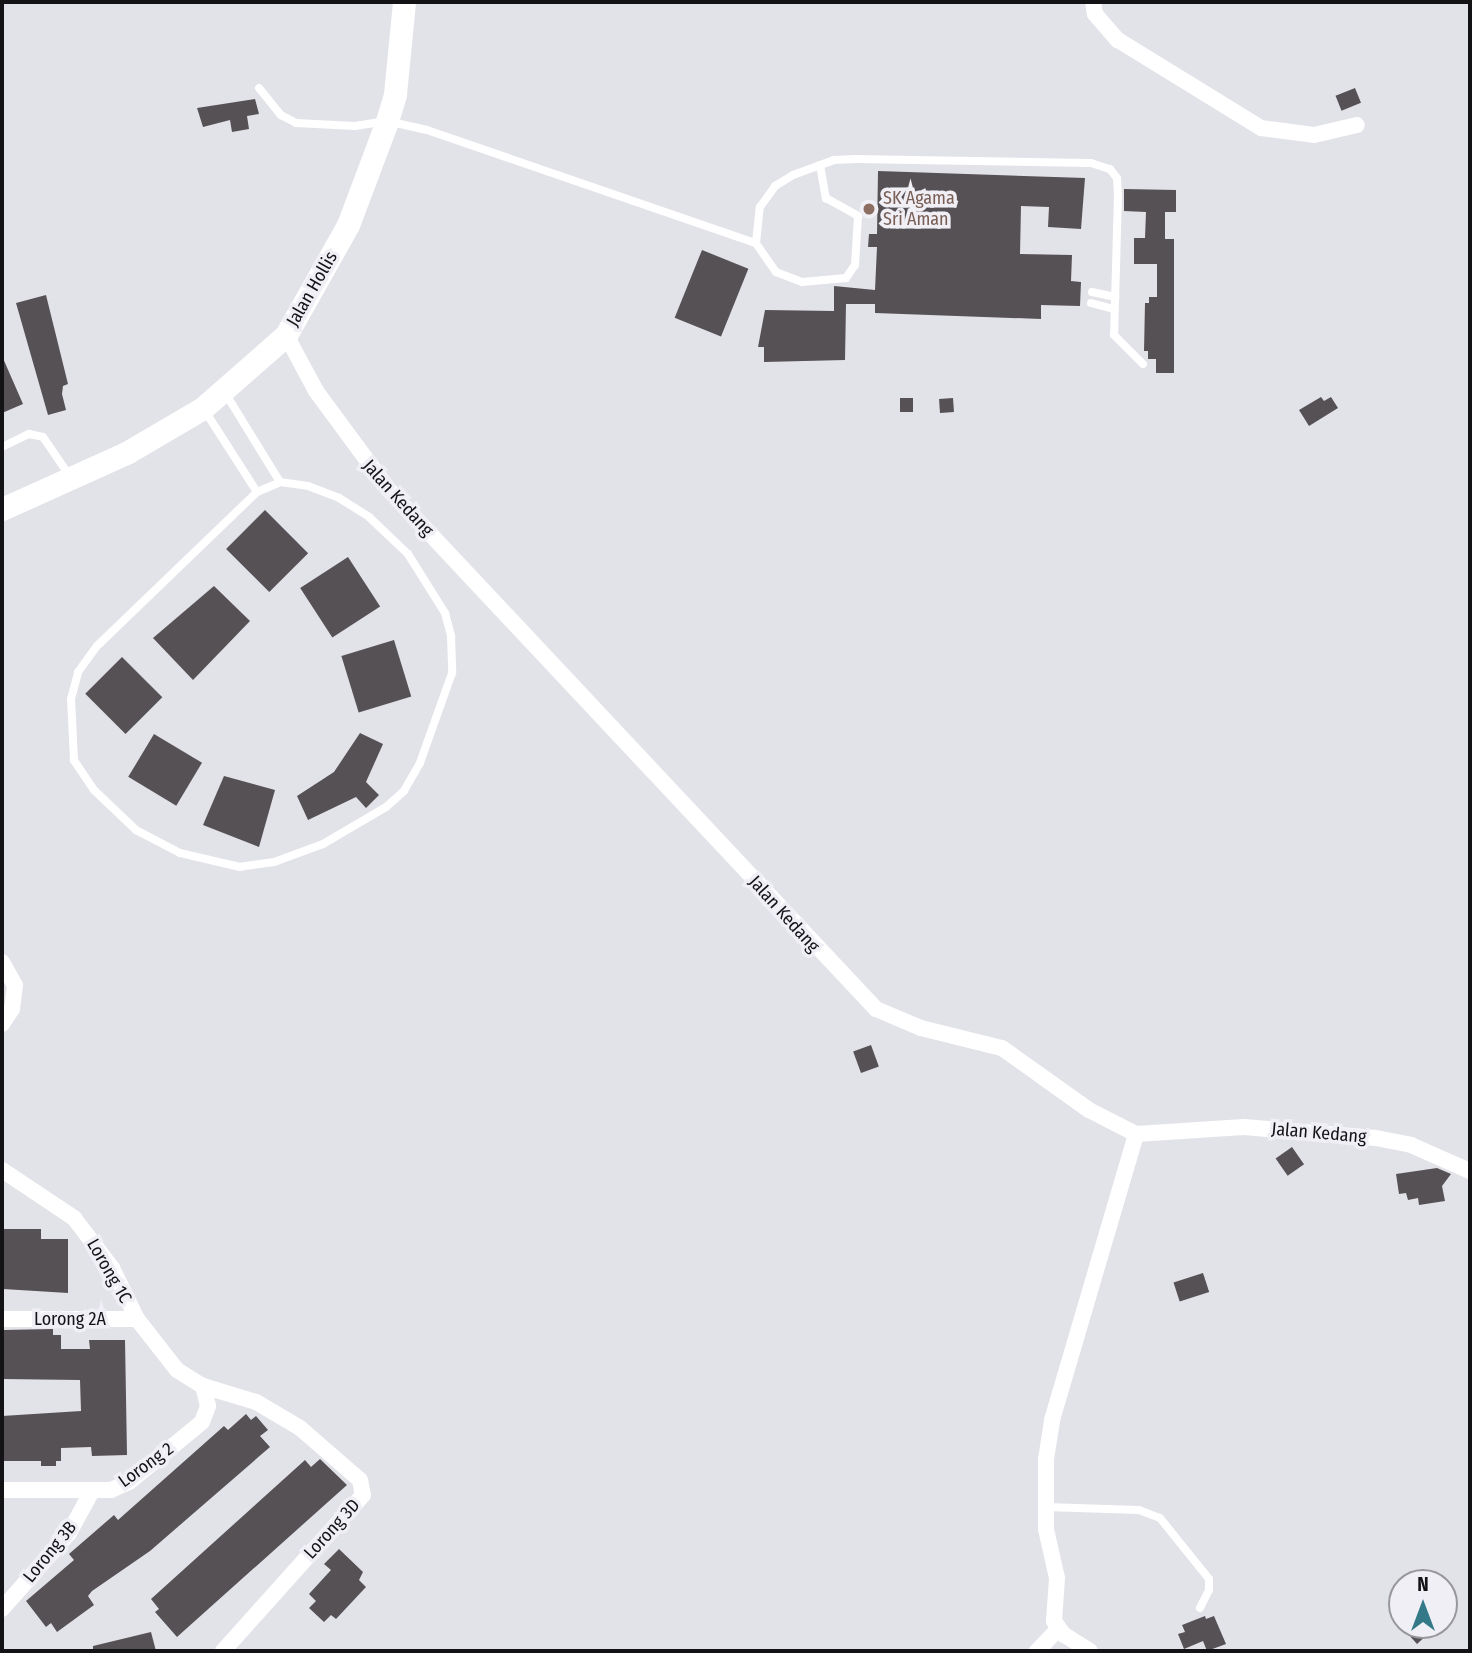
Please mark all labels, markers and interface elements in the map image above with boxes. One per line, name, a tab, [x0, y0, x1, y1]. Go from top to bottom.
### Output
place label: SK Agama Sri Aman	[883, 188, 955, 230]
marker: SK Agama Sri Aman	[861, 201, 877, 217]
street label: Jalan Hollis	[282, 248, 342, 330]
street label: Jalan Kedang	[358, 455, 438, 541]
street label: Jalan Kedang	[744, 871, 824, 957]
street label: Jalan Kedang	[1271, 1118, 1367, 1148]
street label: Lorong 1C	[82, 1235, 136, 1307]
street label: Lorong 2A	[34, 1308, 106, 1330]
street label: Lorong 2	[114, 1438, 178, 1492]
street label: Lorong 3D	[300, 1495, 364, 1563]
street label: Lorong 3B	[19, 1517, 81, 1587]
north arrow	[1388, 1569, 1458, 1639]
text: N	[1417, 1573, 1429, 1596]

